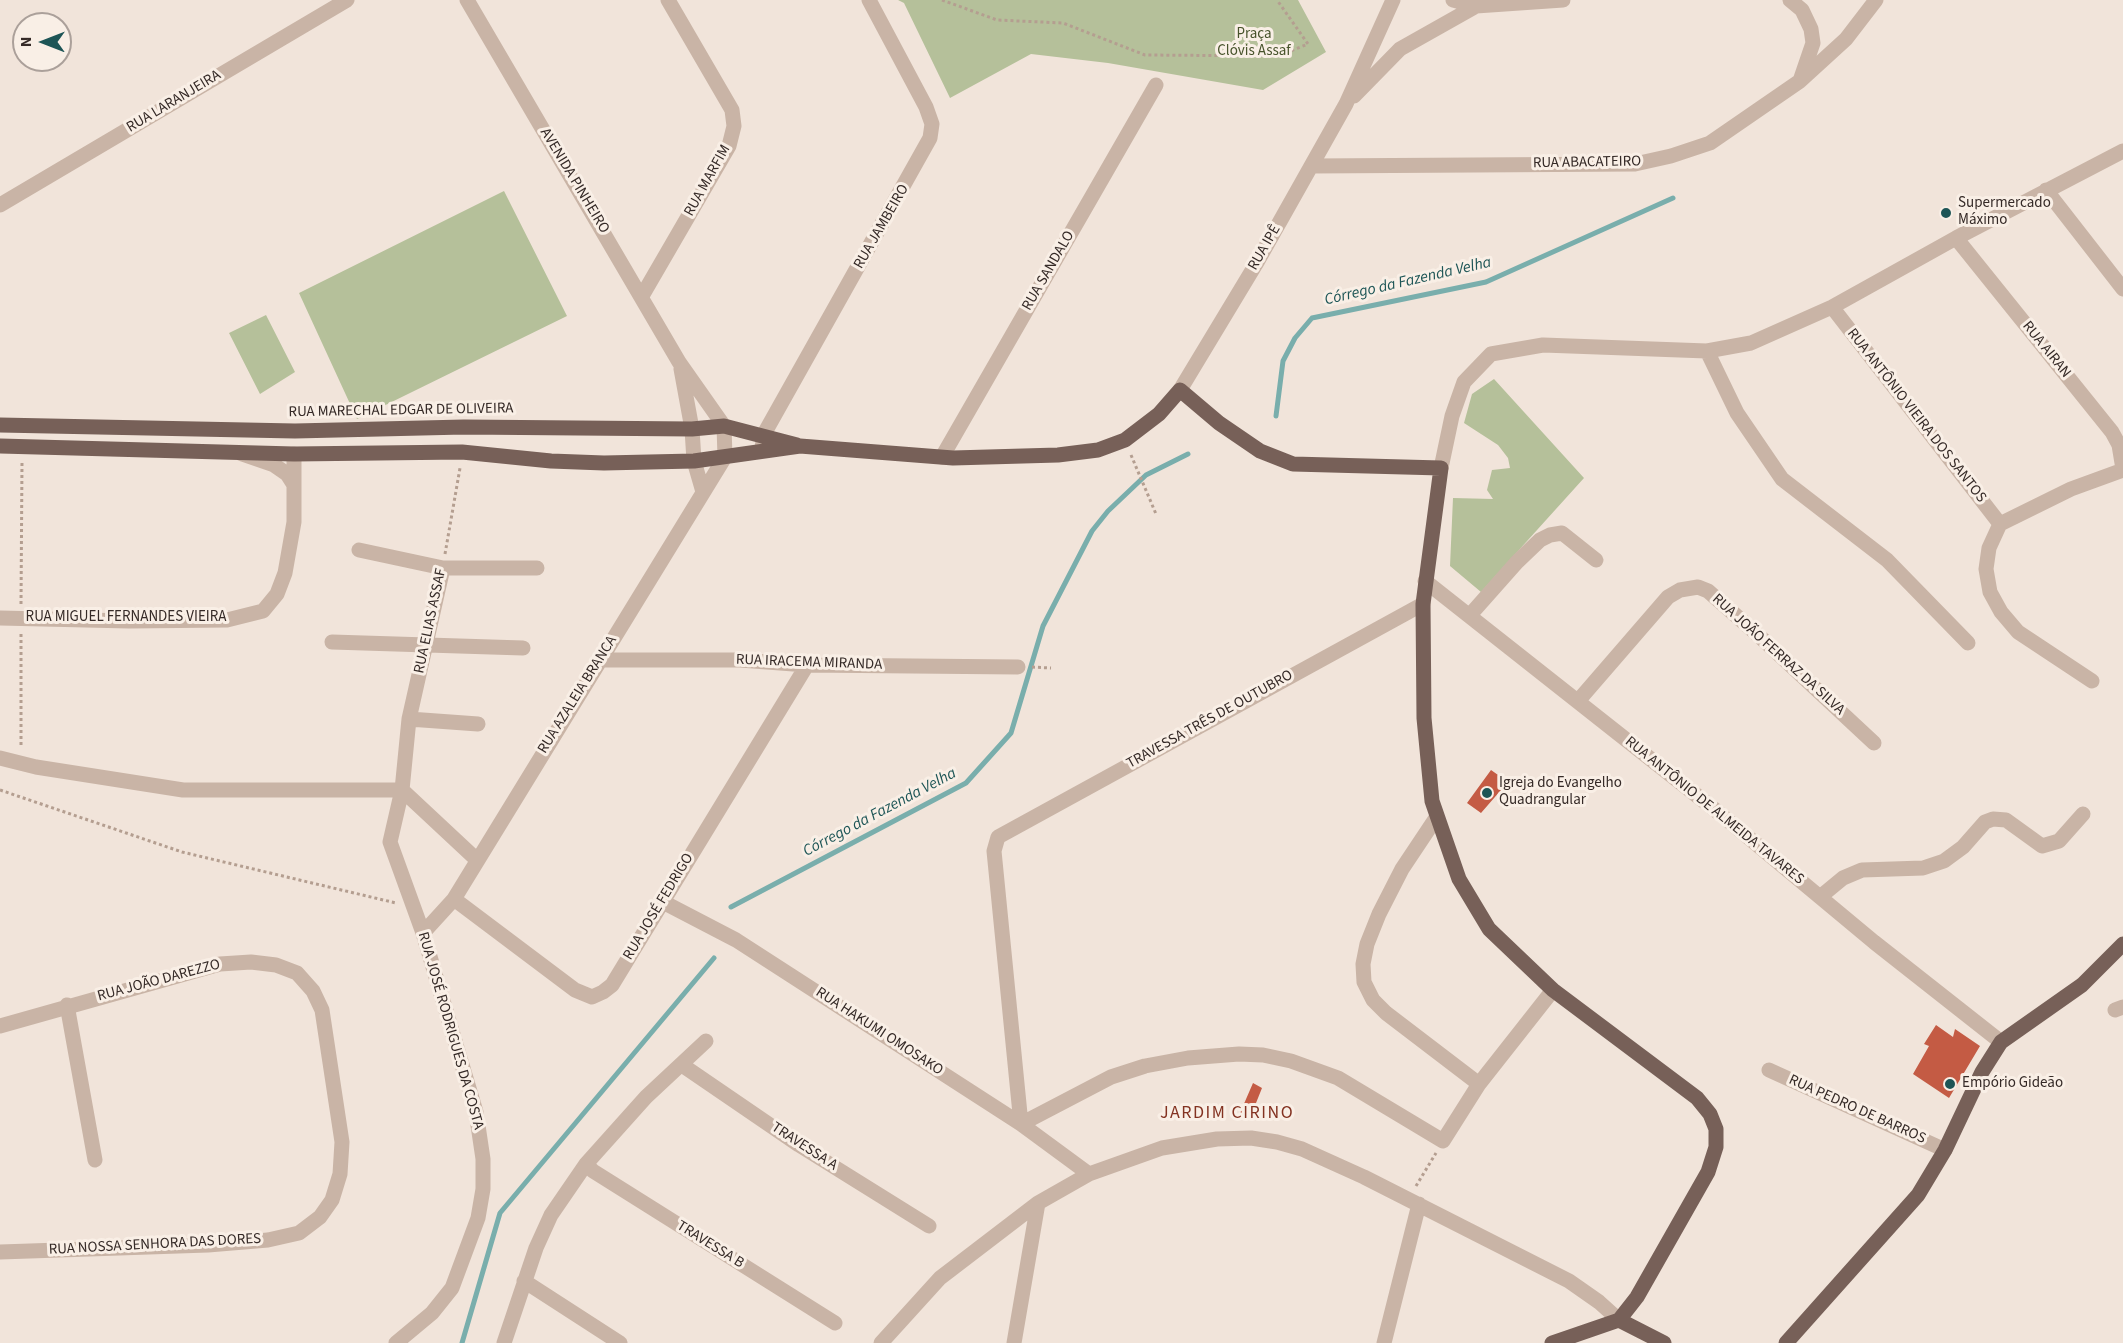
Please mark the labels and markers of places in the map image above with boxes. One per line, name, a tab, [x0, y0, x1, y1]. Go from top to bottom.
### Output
place label: Supermercado Máximo	[1958, 195, 2051, 230]
marker: Supermercado Máximo	[1939, 206, 1953, 220]
place label: Igreja do Evangelho Quadrangular	[1499, 775, 1622, 810]
marker: Igreja do Evangelho Quadrangular	[1480, 786, 1494, 800]
place label: Empório Gideão	[1962, 1075, 2063, 1093]
marker: Empório Gideão	[1943, 1077, 1957, 1091]

